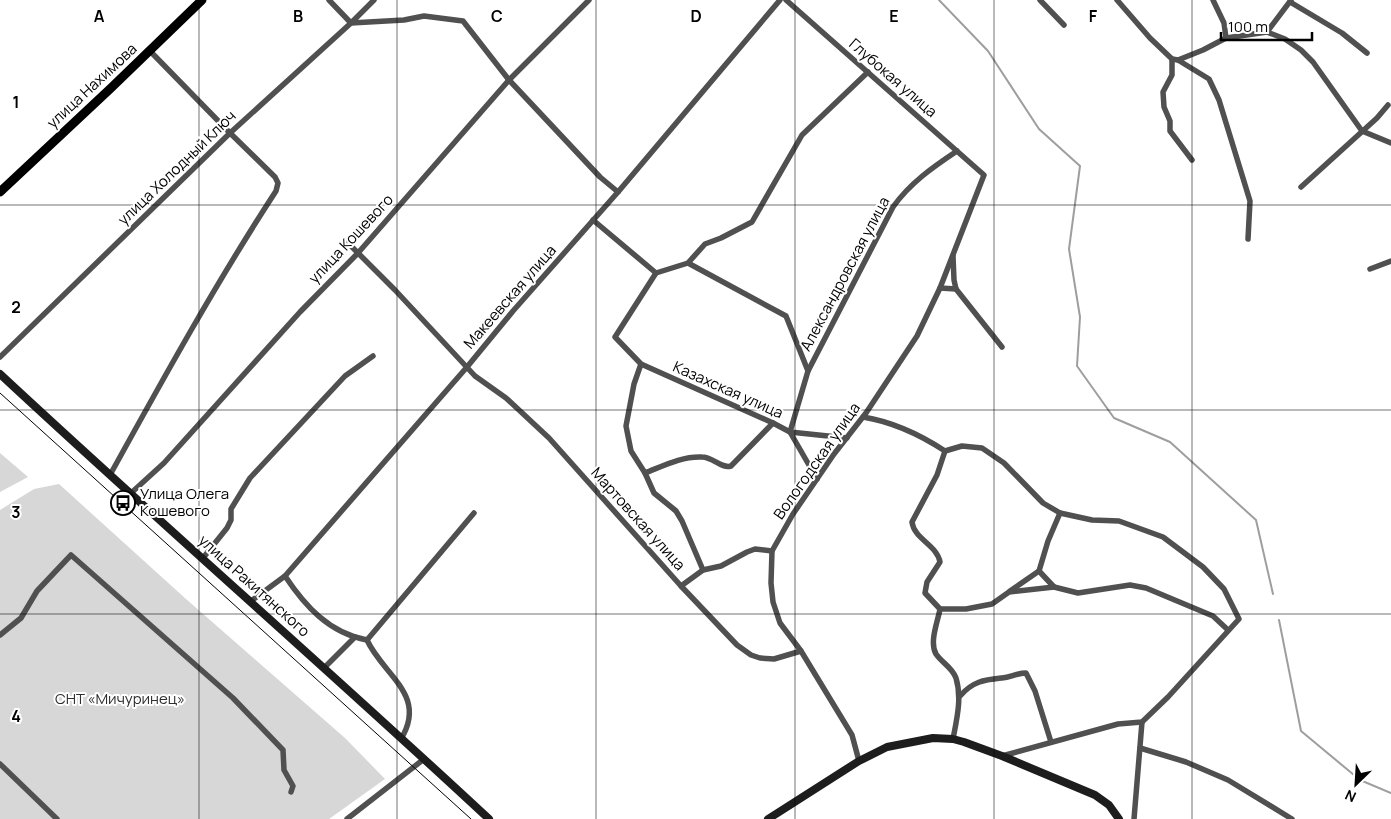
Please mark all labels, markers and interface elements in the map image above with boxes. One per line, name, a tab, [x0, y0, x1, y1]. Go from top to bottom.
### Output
text: A	[94, 5, 105, 27]
text: B	[293, 5, 303, 27]
text: C	[491, 5, 503, 27]
text: D	[690, 5, 702, 27]
text: E	[889, 5, 899, 27]
text: F	[1089, 5, 1098, 27]
scale bar	[1221, 10, 1312, 42]
text: 100 m	[1228, 16, 1268, 37]
street label: Глубокая улица	[845, 33, 942, 122]
street label: улица Нахимова	[42, 38, 141, 133]
text: 1	[12, 91, 20, 113]
street label: улица Холодный Ключ	[113, 106, 240, 230]
street label: улица Кошевого	[304, 189, 398, 288]
street label: Александровская улица	[795, 193, 894, 355]
street label: Макеевская улица	[459, 240, 561, 353]
text: 2	[11, 296, 21, 318]
street label: Казахская улица	[670, 356, 787, 423]
street label: Вологодская улица	[768, 398, 865, 523]
street label: Мартовская улица	[586, 463, 690, 575]
place label: Улица Олега Кошевого	[140, 483, 229, 521]
bus stop icon: Улица Олега Кошевого	[110, 490, 136, 516]
text: 3	[11, 501, 21, 523]
street label: улица Ракитянского	[194, 530, 315, 641]
park label: СНТ «Мичуринец»	[55, 688, 185, 709]
text: 4	[11, 705, 21, 727]
north arrow	[1331, 759, 1381, 809]
text: N	[1342, 785, 1359, 807]

